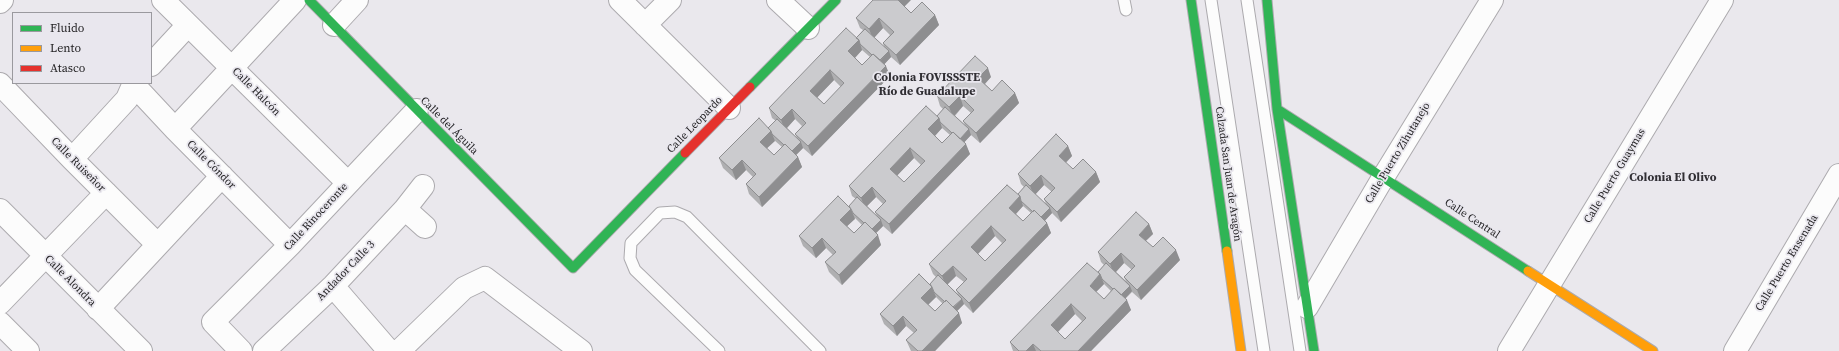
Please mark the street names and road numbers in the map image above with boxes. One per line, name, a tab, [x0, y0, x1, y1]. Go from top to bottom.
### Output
street label: Calle Halcón	[229, 65, 283, 119]
street label: Calle del Águila	[417, 94, 481, 158]
street label: Calle Leopardo	[665, 94, 725, 156]
street label: Calle Puerto Zihutanejo	[1363, 100, 1433, 206]
street label: Calzada San Juan de Aragón	[1212, 106, 1244, 242]
street label: Calle Puerto Guaymas	[1582, 126, 1648, 226]
street label: Calle Ruiseñor	[48, 135, 108, 195]
street label: Calle Cóndor	[184, 138, 238, 192]
street label: Calle Rinoceronte	[281, 180, 351, 254]
street label: Calle Central	[1442, 196, 1502, 242]
street label: Calle Puerto Ensenada	[1753, 212, 1821, 314]
street label: Andador Calle 3	[314, 238, 378, 304]
street label: Calle Alondra	[42, 253, 98, 309]

